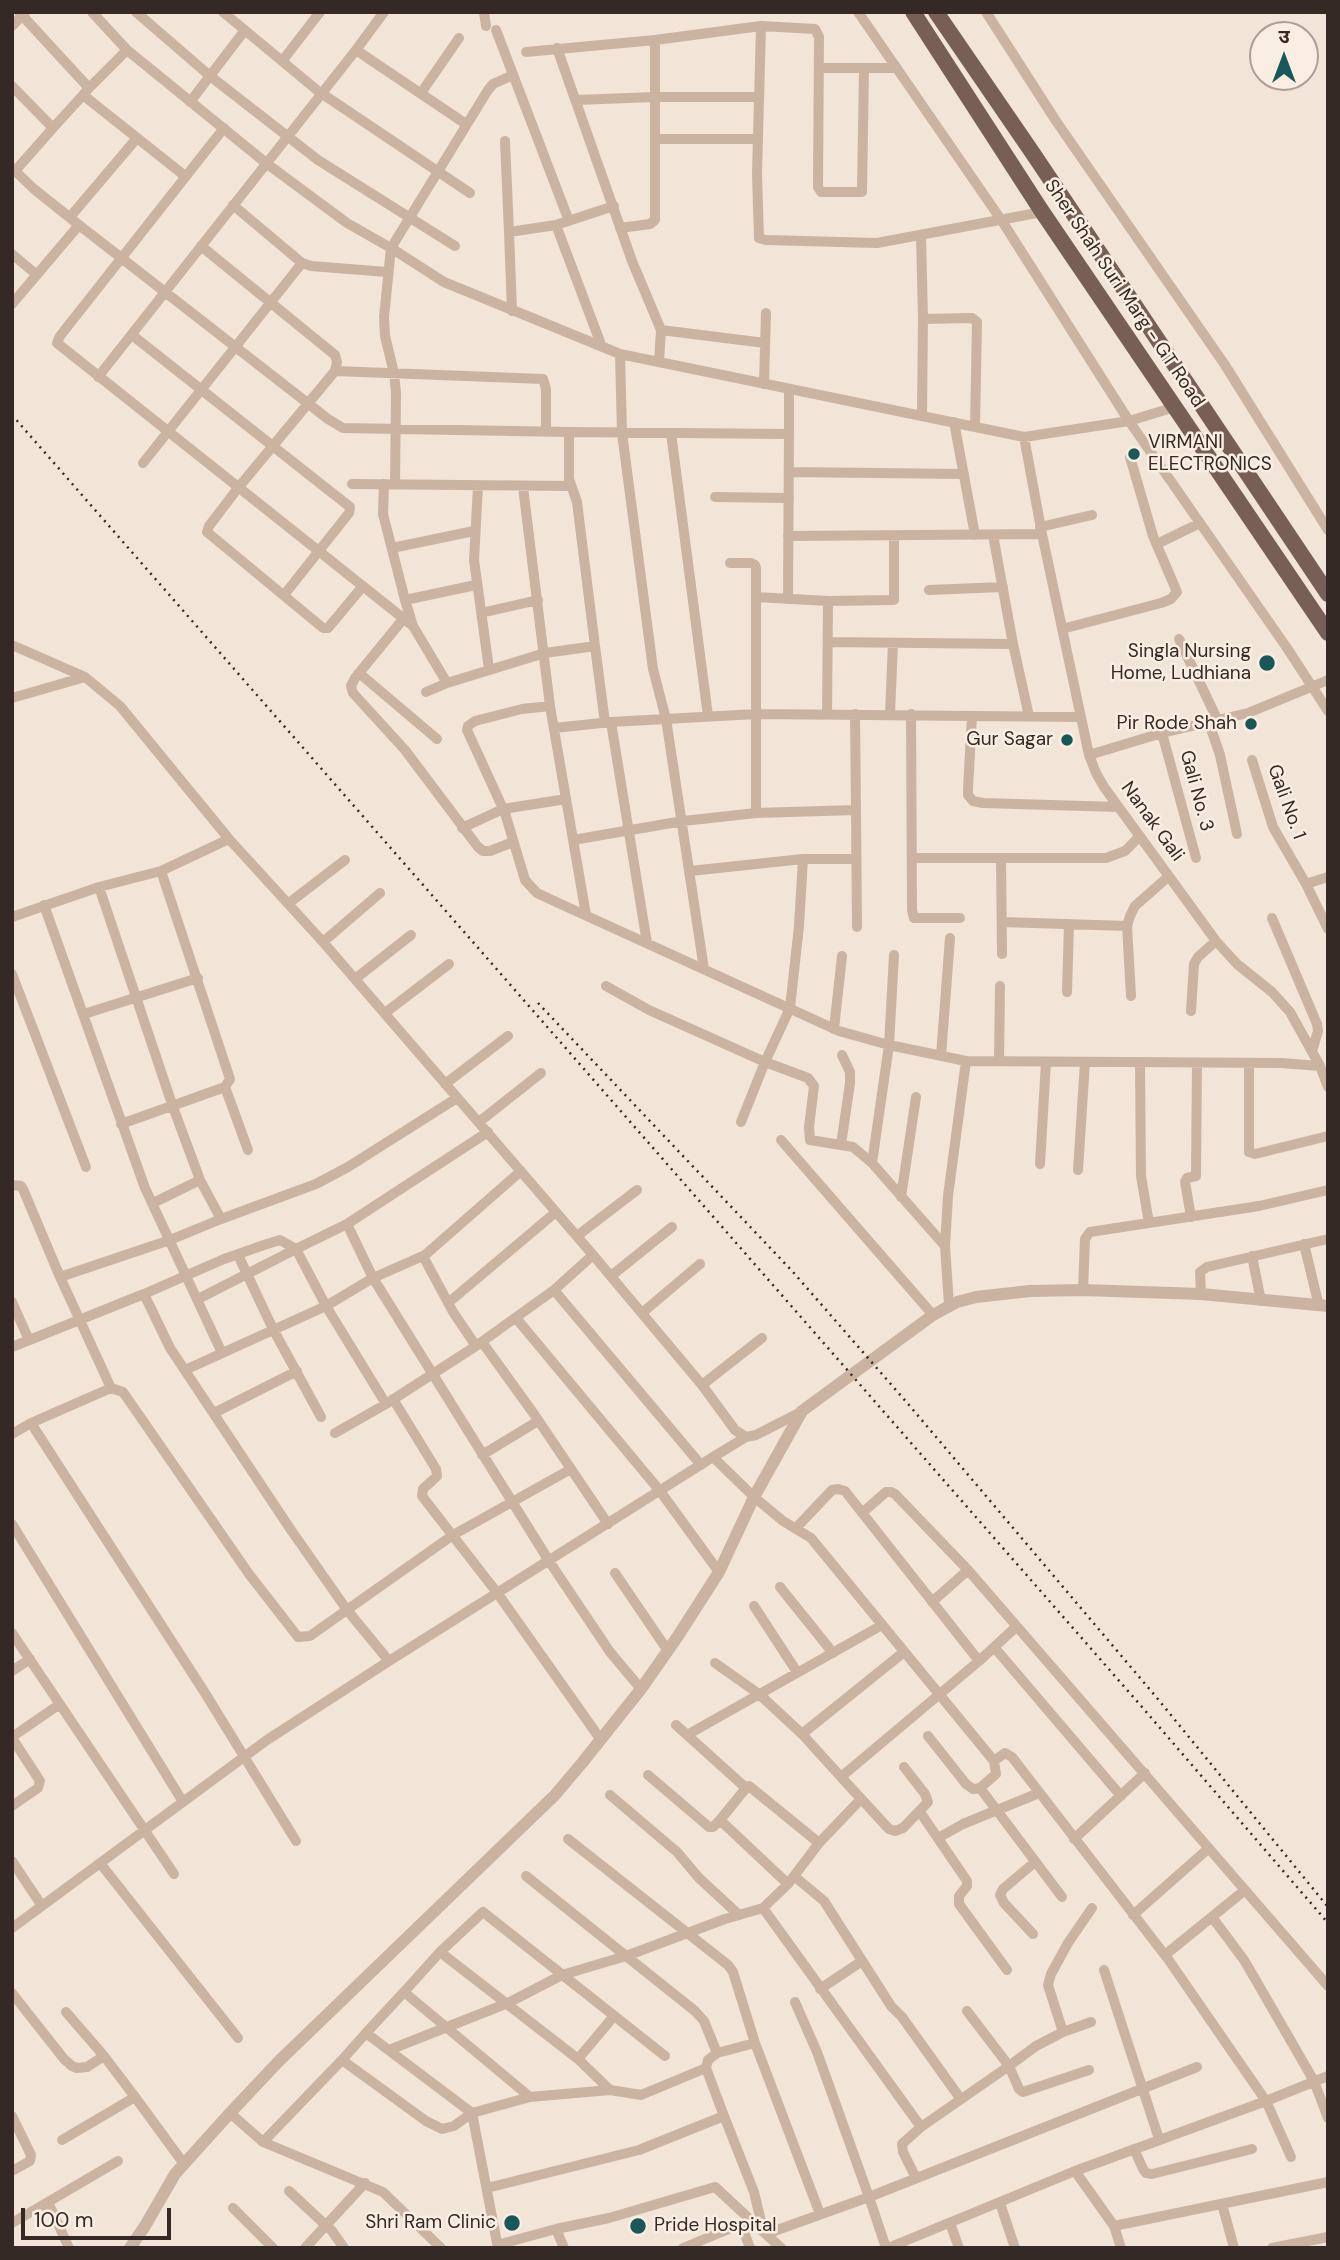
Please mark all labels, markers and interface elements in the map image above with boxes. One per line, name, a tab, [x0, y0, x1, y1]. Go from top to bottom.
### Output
north arrow	[1249, 21, 1319, 91]
text: उ	[1278, 24, 1290, 49]
street label: Sher Shah Suri Marg - GT Road	[1039, 176, 1209, 412]
place label: VIRMANI ELECTRONICS	[1148, 432, 1272, 476]
marker: VIRMANI ELECTRONICS	[1126, 446, 1142, 462]
place label: Singla Nursing Home, Ludhiana	[1111, 641, 1251, 685]
marker: Singla Nursing Home, Ludhiana	[1257, 653, 1277, 673]
place label: Pir Rode Shah	[1116, 713, 1237, 735]
marker: Pir Rode Shah	[1243, 716, 1259, 732]
place label: Gur Sagar	[966, 729, 1053, 751]
marker: Gur Sagar	[1059, 732, 1075, 748]
street label: Gali No. 3	[1174, 748, 1218, 834]
street label: Gali No. 1	[1262, 762, 1310, 842]
street label: Nanak Gali	[1115, 778, 1189, 866]
scale bar	[24, 2194, 175, 2238]
text: 100 m	[34, 2206, 94, 2234]
place label: Shri Ram Clinic	[365, 2212, 496, 2234]
marker: Shri Ram Clinic	[502, 2213, 522, 2233]
place label: Pride Hospital	[654, 2215, 777, 2237]
marker: Pride Hospital	[628, 2216, 648, 2236]

